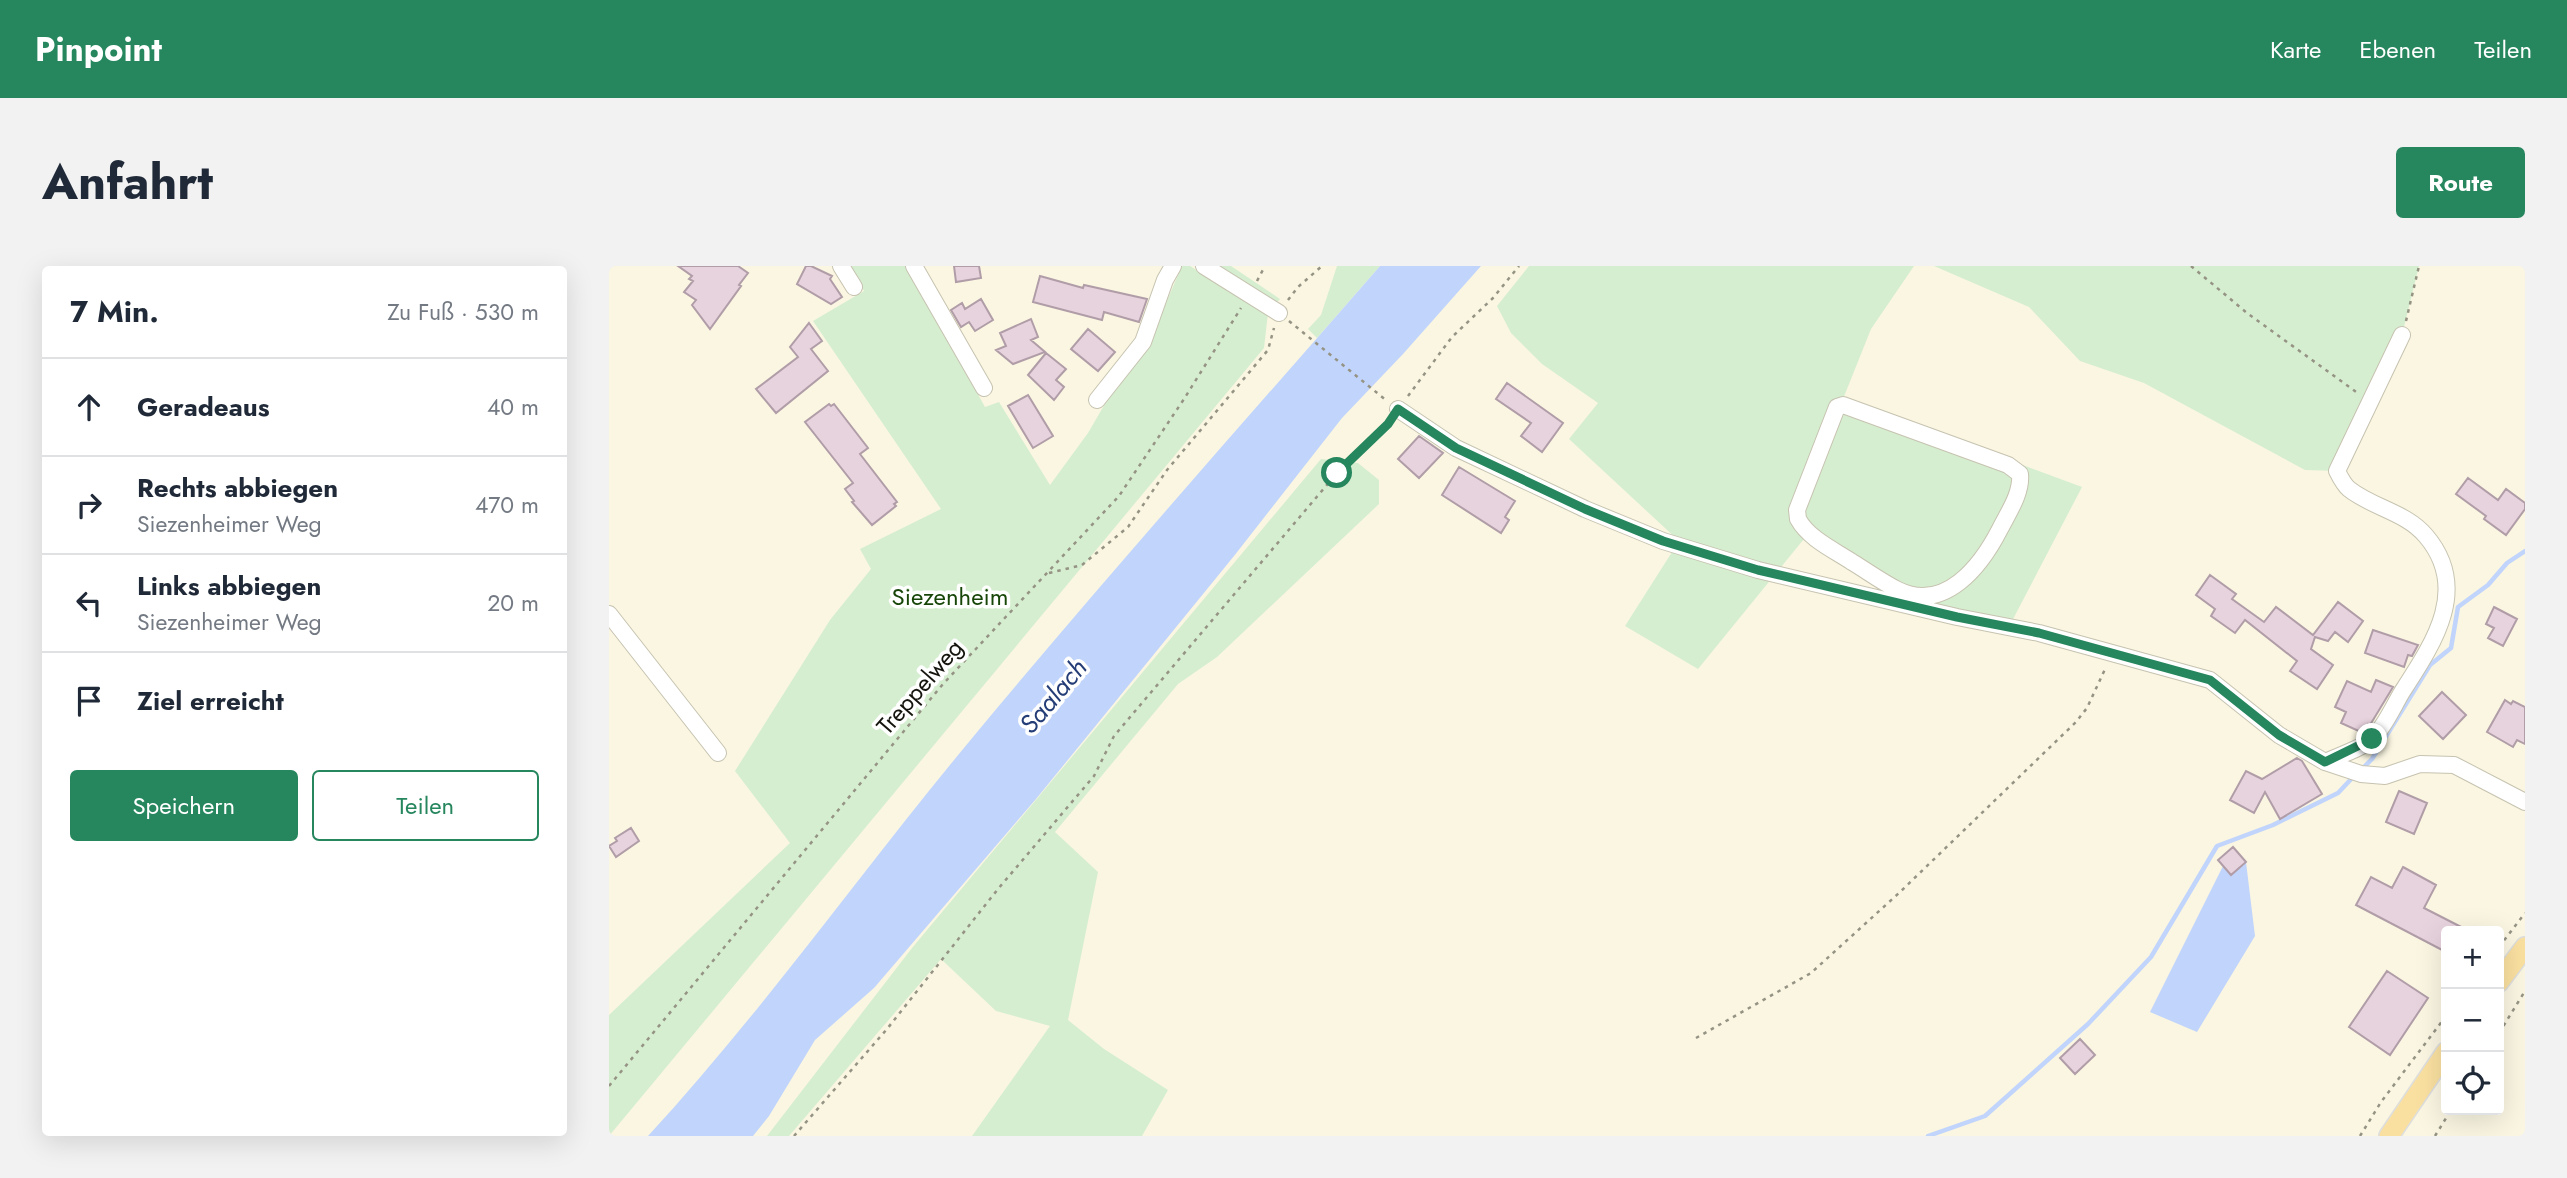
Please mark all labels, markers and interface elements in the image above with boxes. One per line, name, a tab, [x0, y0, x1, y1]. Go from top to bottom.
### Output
text: Pinpoint	[35, 26, 162, 73]
text: Karte	[2270, 32, 2321, 67]
text: Ebenen	[2359, 32, 2436, 67]
text: Teilen	[2474, 32, 2532, 67]
text: Anfahrt	[42, 147, 213, 217]
button: Route	[2396, 147, 2525, 218]
text: 7 Min.	[70, 290, 159, 333]
text: Zu Fuß · 530 m	[387, 295, 539, 329]
icon: ahead	[70, 388, 108, 426]
text: Geradeaus	[137, 388, 270, 426]
text: 40 m	[487, 390, 539, 424]
route start	[1321, 457, 1352, 488]
text: Rechts abbiegen	[137, 469, 338, 507]
icon: right	[70, 486, 108, 524]
text: 470 m	[475, 488, 539, 522]
text: Siezenheimer Weg	[137, 507, 322, 541]
text: Links abbiegen	[137, 567, 321, 605]
park label: Siezenheim	[892, 579, 1008, 614]
icon: left	[70, 584, 108, 622]
text: 20 m	[487, 586, 539, 620]
text: Siezenheimer Weg	[137, 605, 322, 639]
street label: Treppelweg	[868, 631, 971, 742]
water label: Saalach	[1010, 650, 1096, 742]
icon: arrive	[70, 682, 108, 720]
text: Ziel erreicht	[137, 682, 284, 720]
route end	[2356, 723, 2387, 754]
button: Speichern	[70, 770, 298, 841]
button: Teilen	[312, 770, 539, 841]
map controls	[2441, 926, 2504, 1115]
button: +	[2441, 926, 2504, 989]
button: −	[2441, 989, 2504, 1052]
button: locate	[2441, 1052, 2504, 1115]

